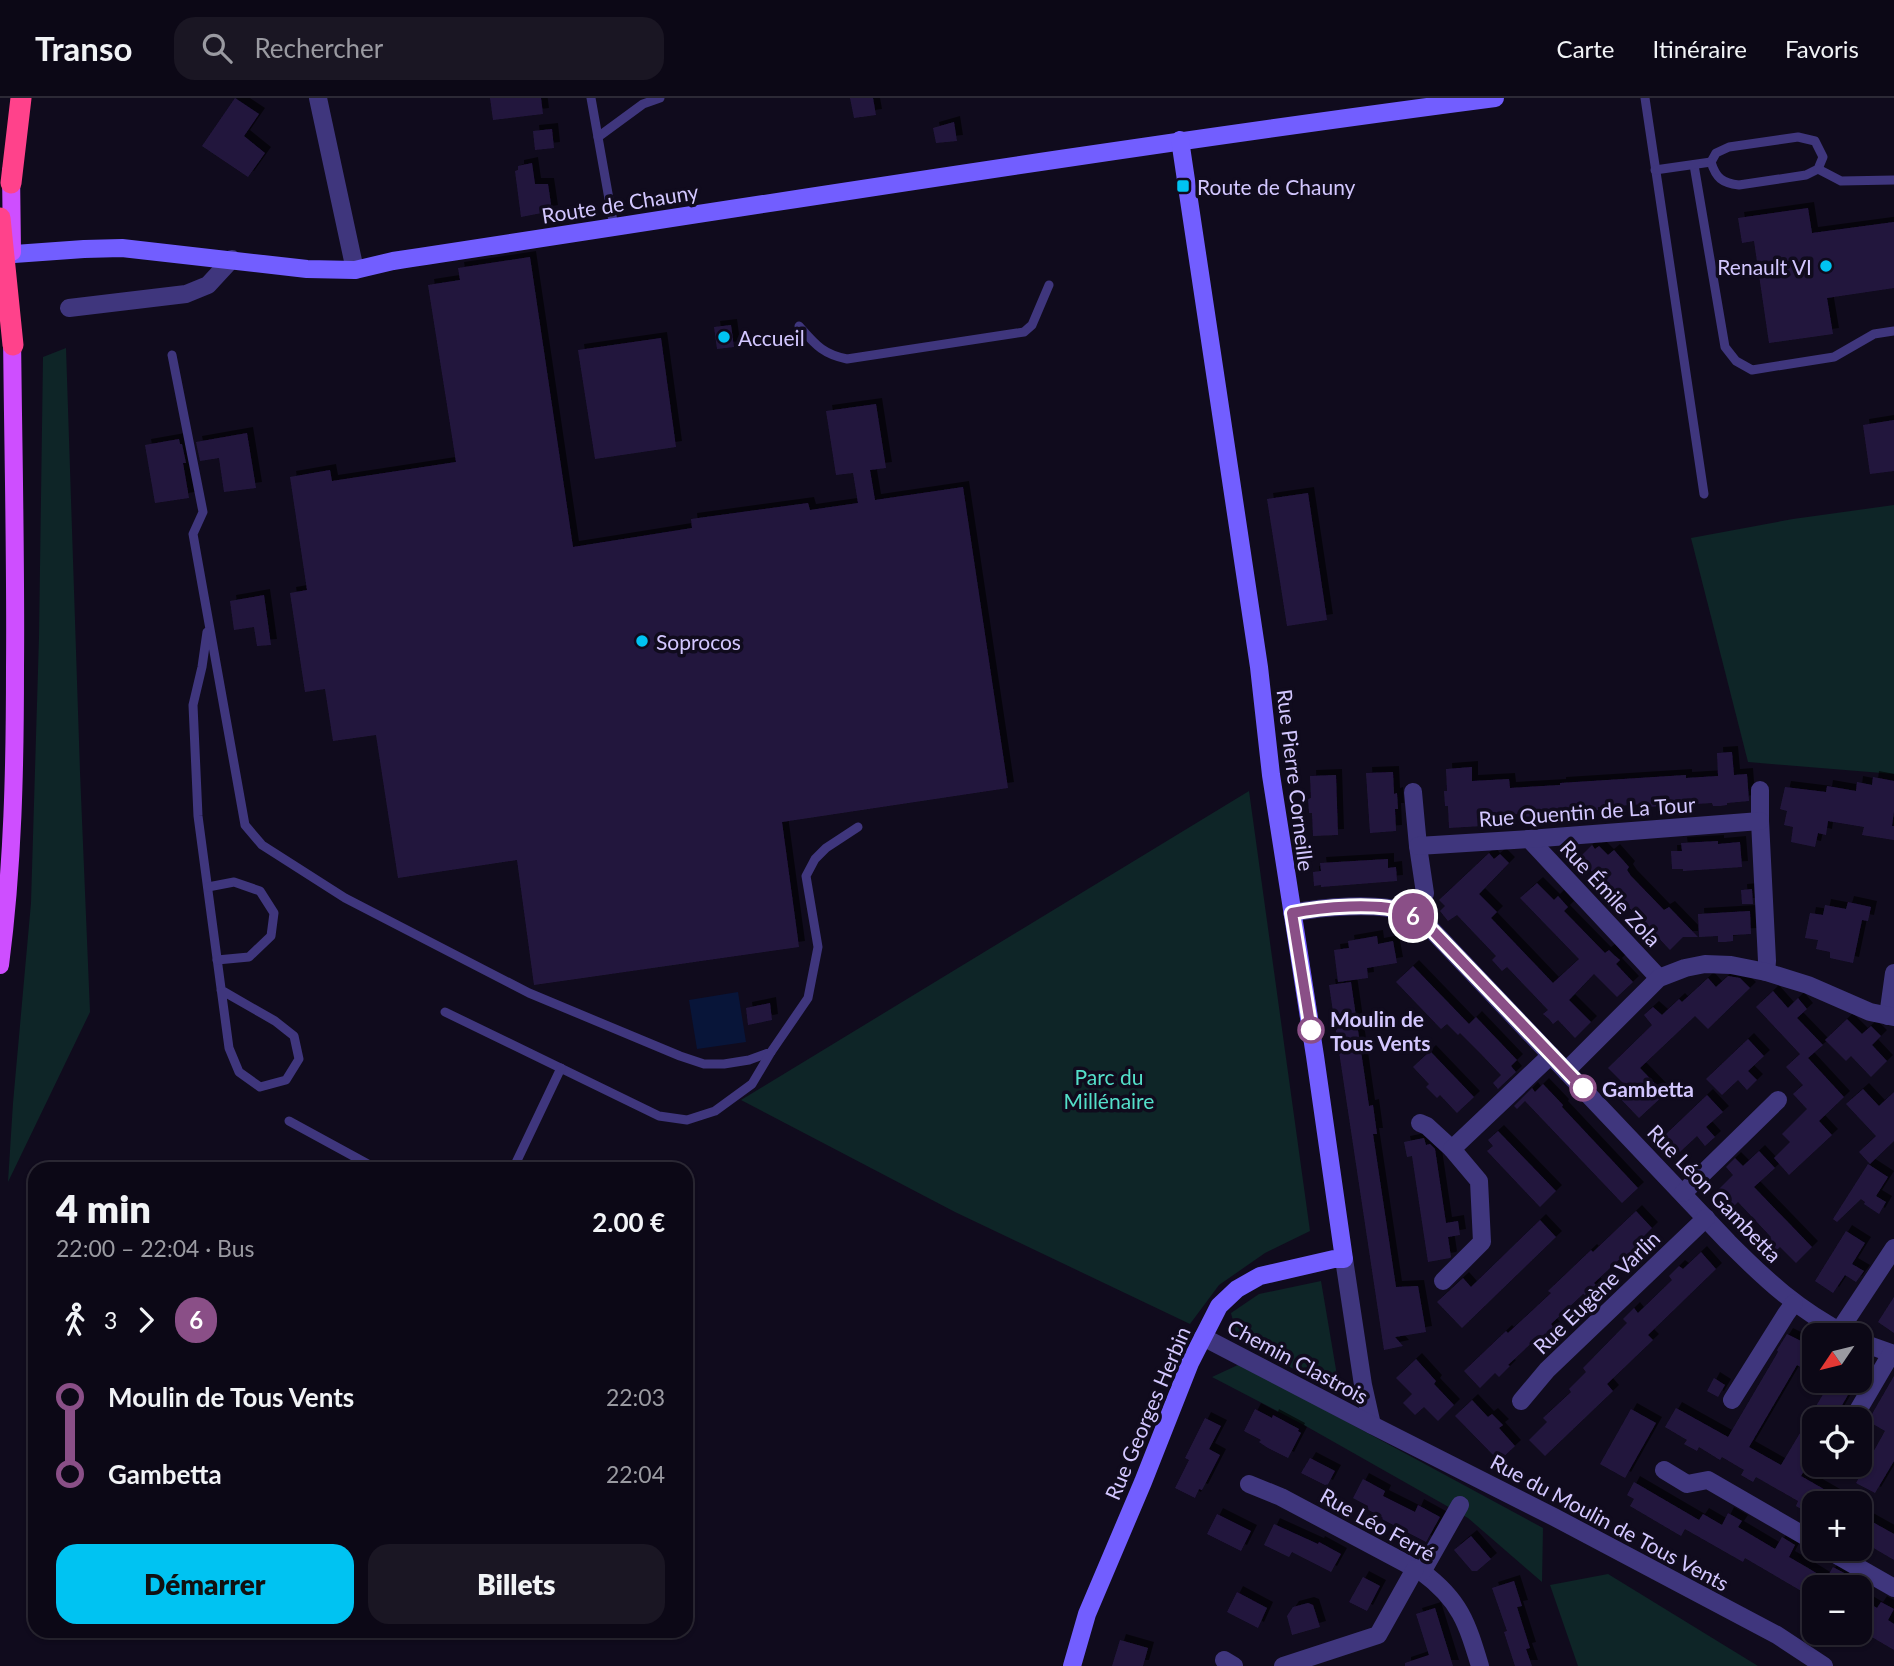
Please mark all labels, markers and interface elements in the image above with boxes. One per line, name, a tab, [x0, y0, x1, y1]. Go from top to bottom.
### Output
search box	[174, 17, 664, 80]
text: Transo	[35, 28, 132, 68]
icon: search	[198, 29, 236, 67]
text: Rechercher	[254, 32, 383, 64]
text: Carte	[1557, 34, 1615, 63]
text: Itinéraire	[1653, 34, 1747, 63]
text: Favoris	[1785, 34, 1859, 63]
place label: Route de Chauny	[1197, 174, 1356, 199]
street label: Route de Chauny	[540, 178, 700, 228]
marker: Route de Chauny	[1175, 178, 1191, 194]
place label: Renault VI	[1717, 254, 1812, 279]
marker: Renault VI	[1818, 258, 1834, 274]
place label: Accueil	[738, 325, 805, 350]
marker: Accueil	[716, 329, 732, 345]
place label: Soprocos	[656, 629, 741, 654]
marker: Soprocos	[634, 633, 650, 649]
street label: Rue Pierre Corneille	[1272, 688, 1320, 872]
street label: Rue Quentin de La Tour	[1478, 791, 1697, 831]
street label: Rue Émile Zola	[1556, 835, 1666, 951]
line badge: 6	[1390, 893, 1436, 939]
text: 6	[1406, 901, 1420, 930]
place label: Moulin de Tous Vents	[1330, 1006, 1430, 1055]
marker: Moulin de Tous Vents	[1298, 1017, 1324, 1043]
park label: Parc du Millénaire	[1064, 1064, 1154, 1113]
marker: Gambetta	[1570, 1075, 1596, 1101]
place label: Gambetta	[1602, 1076, 1694, 1101]
street label: Rue Léon Gambetta	[1643, 1119, 1787, 1267]
text: 4 min	[56, 1185, 151, 1231]
text: 2.00 €	[592, 1206, 665, 1238]
street label: Rue Eugène Varlin	[1528, 1225, 1664, 1359]
text: 22:00 – 22:04 · Bus	[56, 1234, 255, 1262]
icon: walk	[56, 1301, 94, 1339]
icon: forward	[127, 1301, 165, 1339]
text: 6	[189, 1305, 203, 1334]
text: 3	[104, 1306, 117, 1334]
street label: Chemin Clastrois	[1223, 1313, 1373, 1409]
street label: Rue Georges Herbin	[1099, 1323, 1195, 1503]
north arrow	[1802, 1323, 1872, 1393]
map controls	[1802, 1323, 1872, 1645]
text: Moulin de Tous Vents	[108, 1381, 354, 1413]
text: 22:03	[606, 1383, 665, 1411]
button: locate	[1802, 1407, 1872, 1477]
street label: Rue du Moulin de Tous Vents	[1487, 1448, 1733, 1596]
text: Gambetta	[108, 1458, 222, 1490]
text: 22:04	[606, 1460, 665, 1488]
street label: Rue Léo Ferré	[1316, 1482, 1440, 1566]
button: +	[1802, 1491, 1872, 1561]
button: Démarrer	[56, 1544, 354, 1624]
button: Billets	[368, 1544, 665, 1624]
button: −	[1802, 1575, 1872, 1645]

